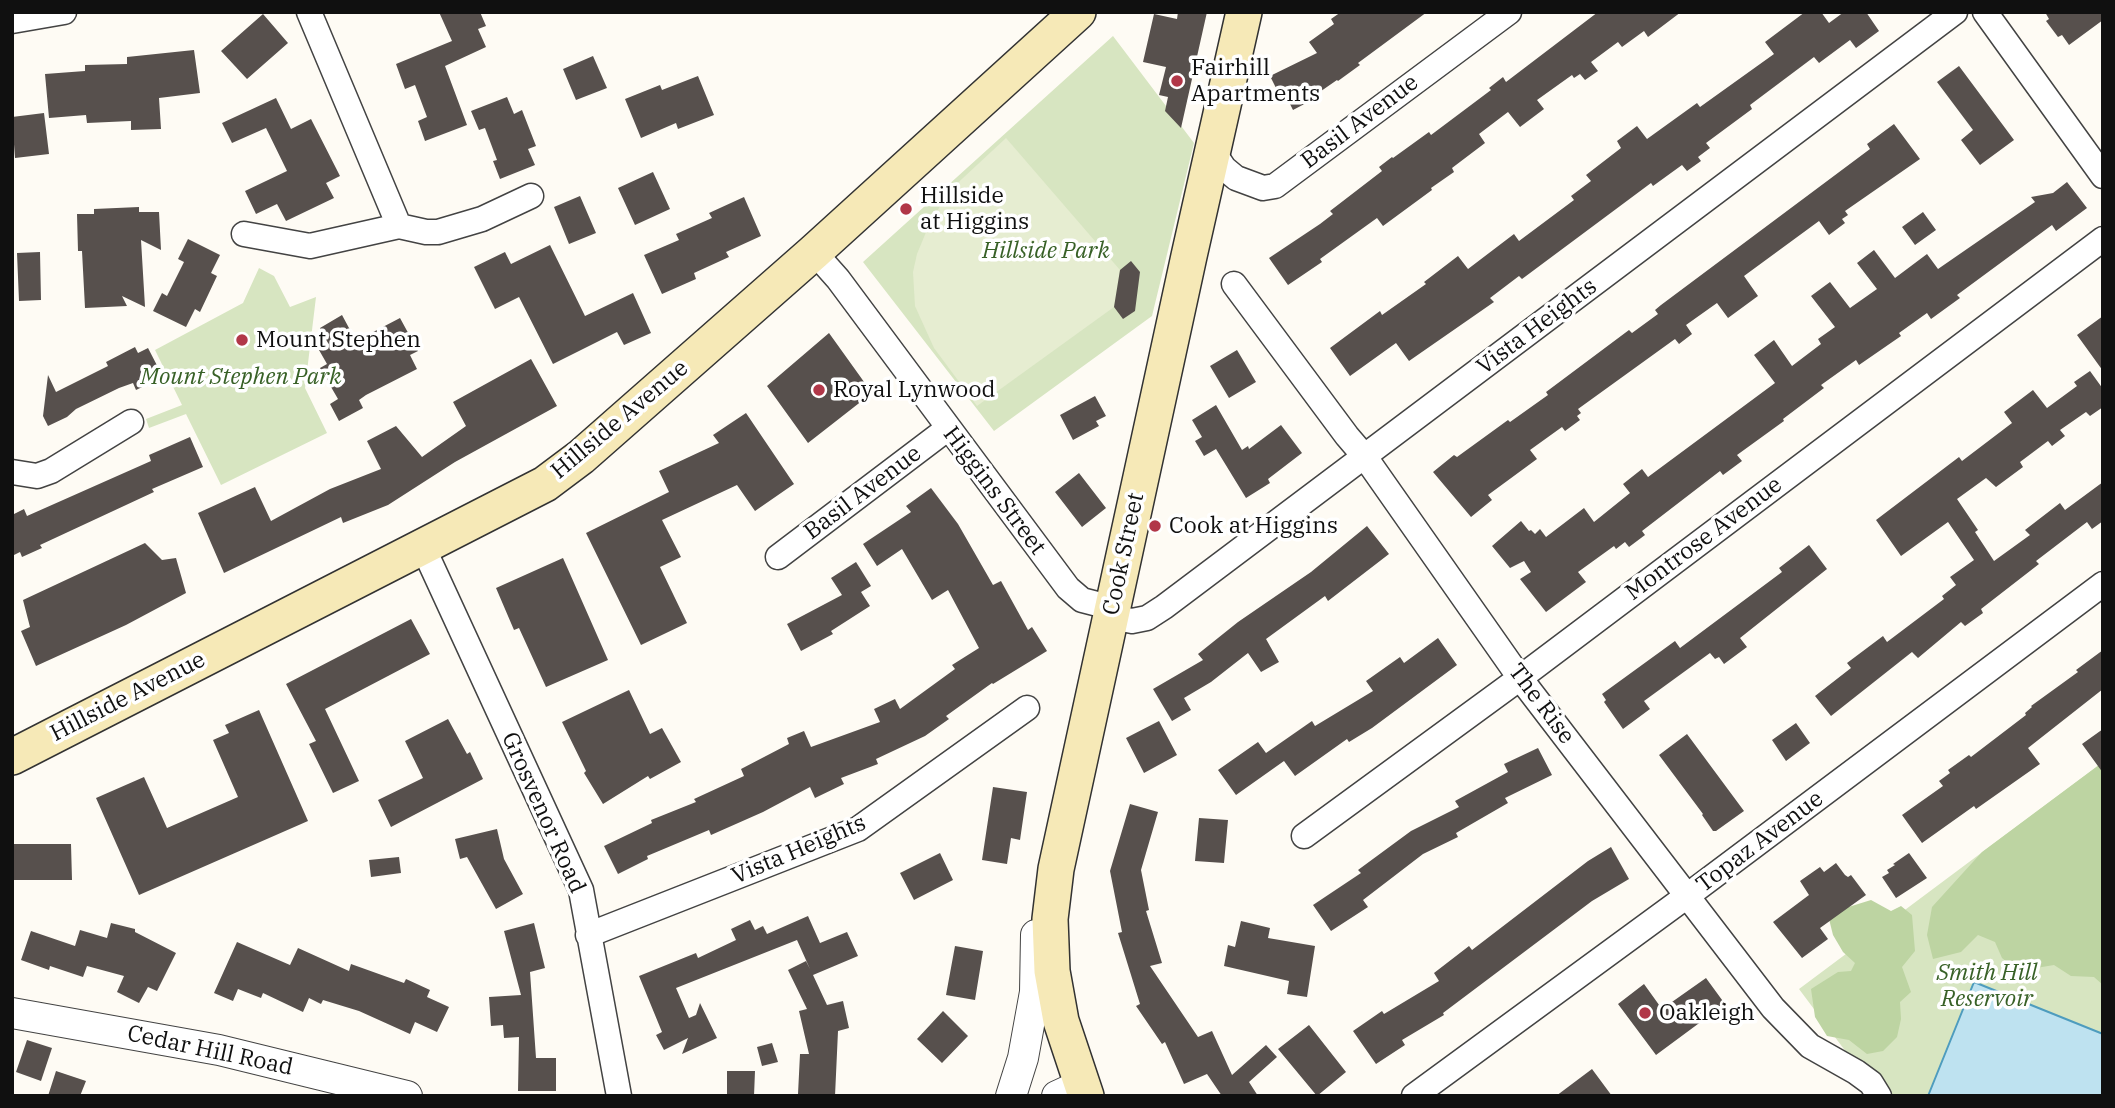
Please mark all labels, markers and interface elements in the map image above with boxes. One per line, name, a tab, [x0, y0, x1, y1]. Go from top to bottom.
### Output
place label: Fairhill Apartments	[1191, 54, 1320, 108]
street label: Basil Avenue	[1296, 69, 1424, 175]
marker: Fairhill Apartments	[1169, 73, 1185, 89]
place label: Hillside at Higgins	[920, 182, 1029, 236]
marker: Hillside at Higgins	[898, 201, 914, 217]
park label: Hillside Park	[982, 237, 1110, 265]
street label: Vista Heights	[1472, 273, 1602, 381]
place label: Mount Stephen	[256, 326, 421, 354]
marker: Mount Stephen	[234, 332, 250, 348]
street label: Hillside Avenue	[546, 355, 694, 485]
park label: Mount Stephen Park	[141, 363, 341, 391]
place label: Royal Lynwood	[833, 376, 996, 404]
marker: Royal Lynwood	[811, 382, 827, 398]
street label: Higgins Street	[937, 421, 1051, 561]
street label: Basil Avenue	[799, 440, 927, 546]
street label: Montrose Avenue	[1620, 471, 1788, 607]
street label: Cook Street	[1098, 490, 1150, 618]
place label: Cook at Higgins	[1169, 512, 1338, 540]
marker: Cook at Higgins	[1147, 518, 1163, 534]
street label: Hillside Avenue	[46, 646, 210, 748]
street label: The Rise	[1502, 658, 1580, 750]
street label: Grosvenor Road	[495, 728, 591, 898]
street label: Topaz Avenue	[1691, 785, 1829, 899]
street label: Vista Heights	[728, 809, 870, 891]
park label: Smith Hill Reservoir	[1936, 959, 2038, 1013]
place label: Oakleigh	[1659, 999, 1755, 1027]
marker: Oakleigh	[1637, 1005, 1653, 1021]
street label: Cedar Hill Road	[125, 1020, 295, 1082]

